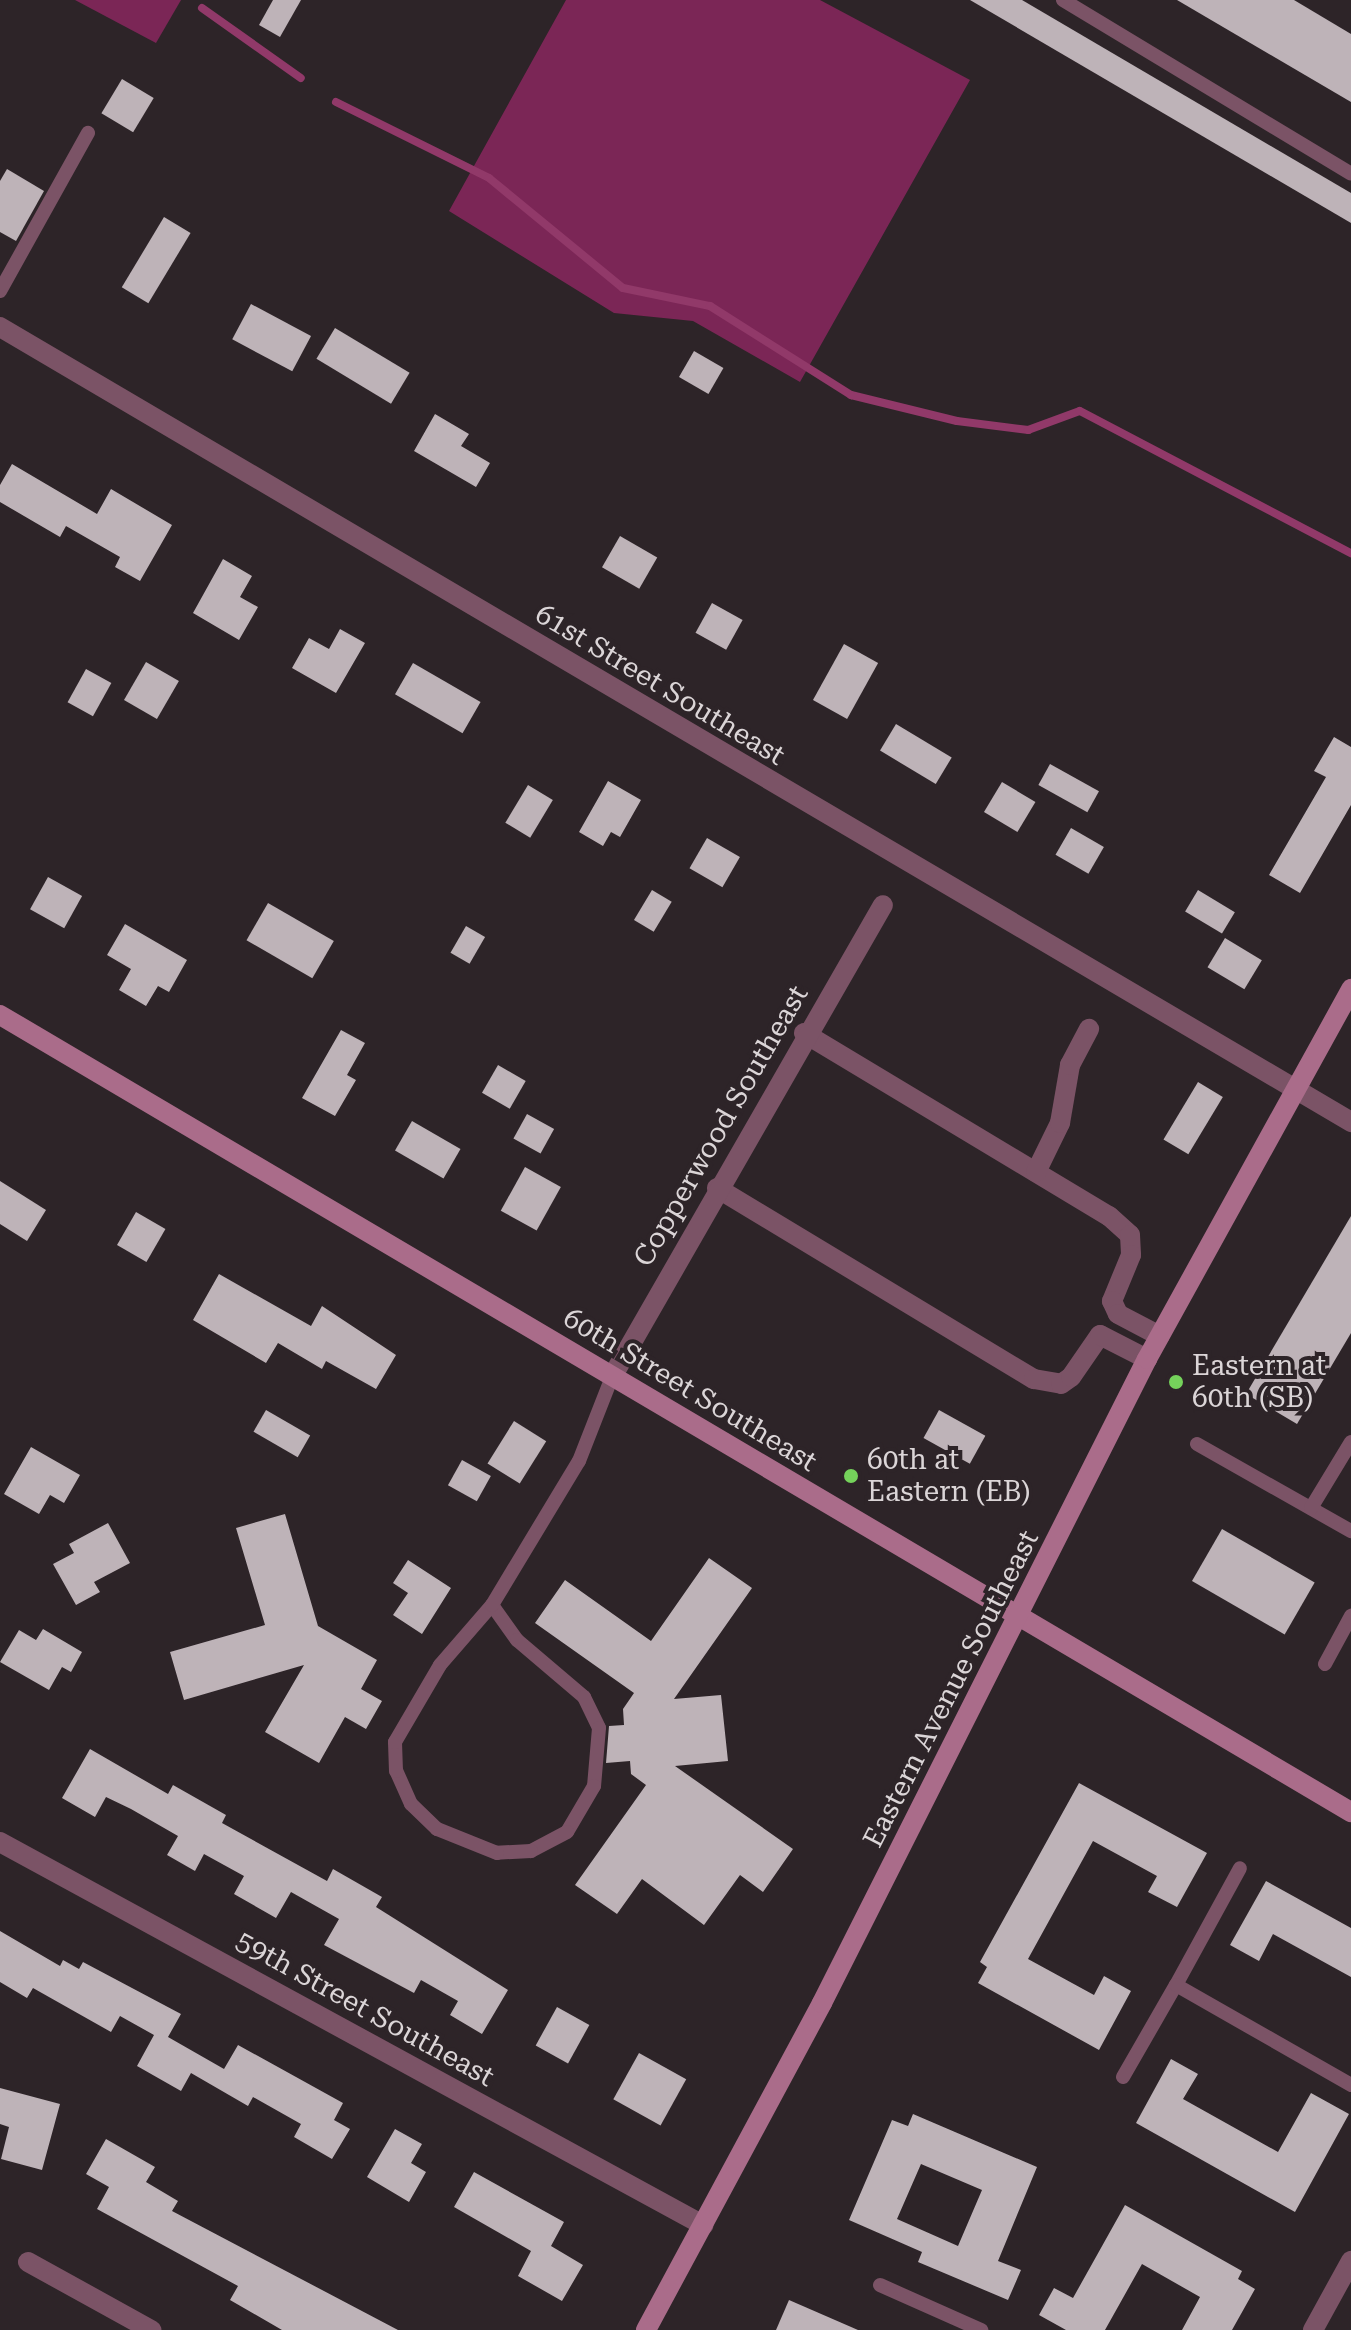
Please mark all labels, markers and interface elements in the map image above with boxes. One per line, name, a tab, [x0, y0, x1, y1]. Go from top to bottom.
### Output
street label: 61st Street Southeast	[529, 597, 791, 773]
street label: Copperwood Southeast	[627, 980, 815, 1272]
street label: 60th Street Southeast	[557, 1301, 823, 1479]
place label: Eastern at 60th (SB)	[1192, 1349, 1326, 1415]
marker: Eastern at 60th (SB)	[1167, 1373, 1185, 1391]
place label: 60th at Eastern (EB)	[867, 1443, 1030, 1509]
marker: 60th at Eastern (EB)	[842, 1467, 860, 1485]
street label: Eastern Avenue Southeast	[856, 1525, 1046, 1853]
street label: 59th Street Southeast	[230, 1924, 500, 2094]

